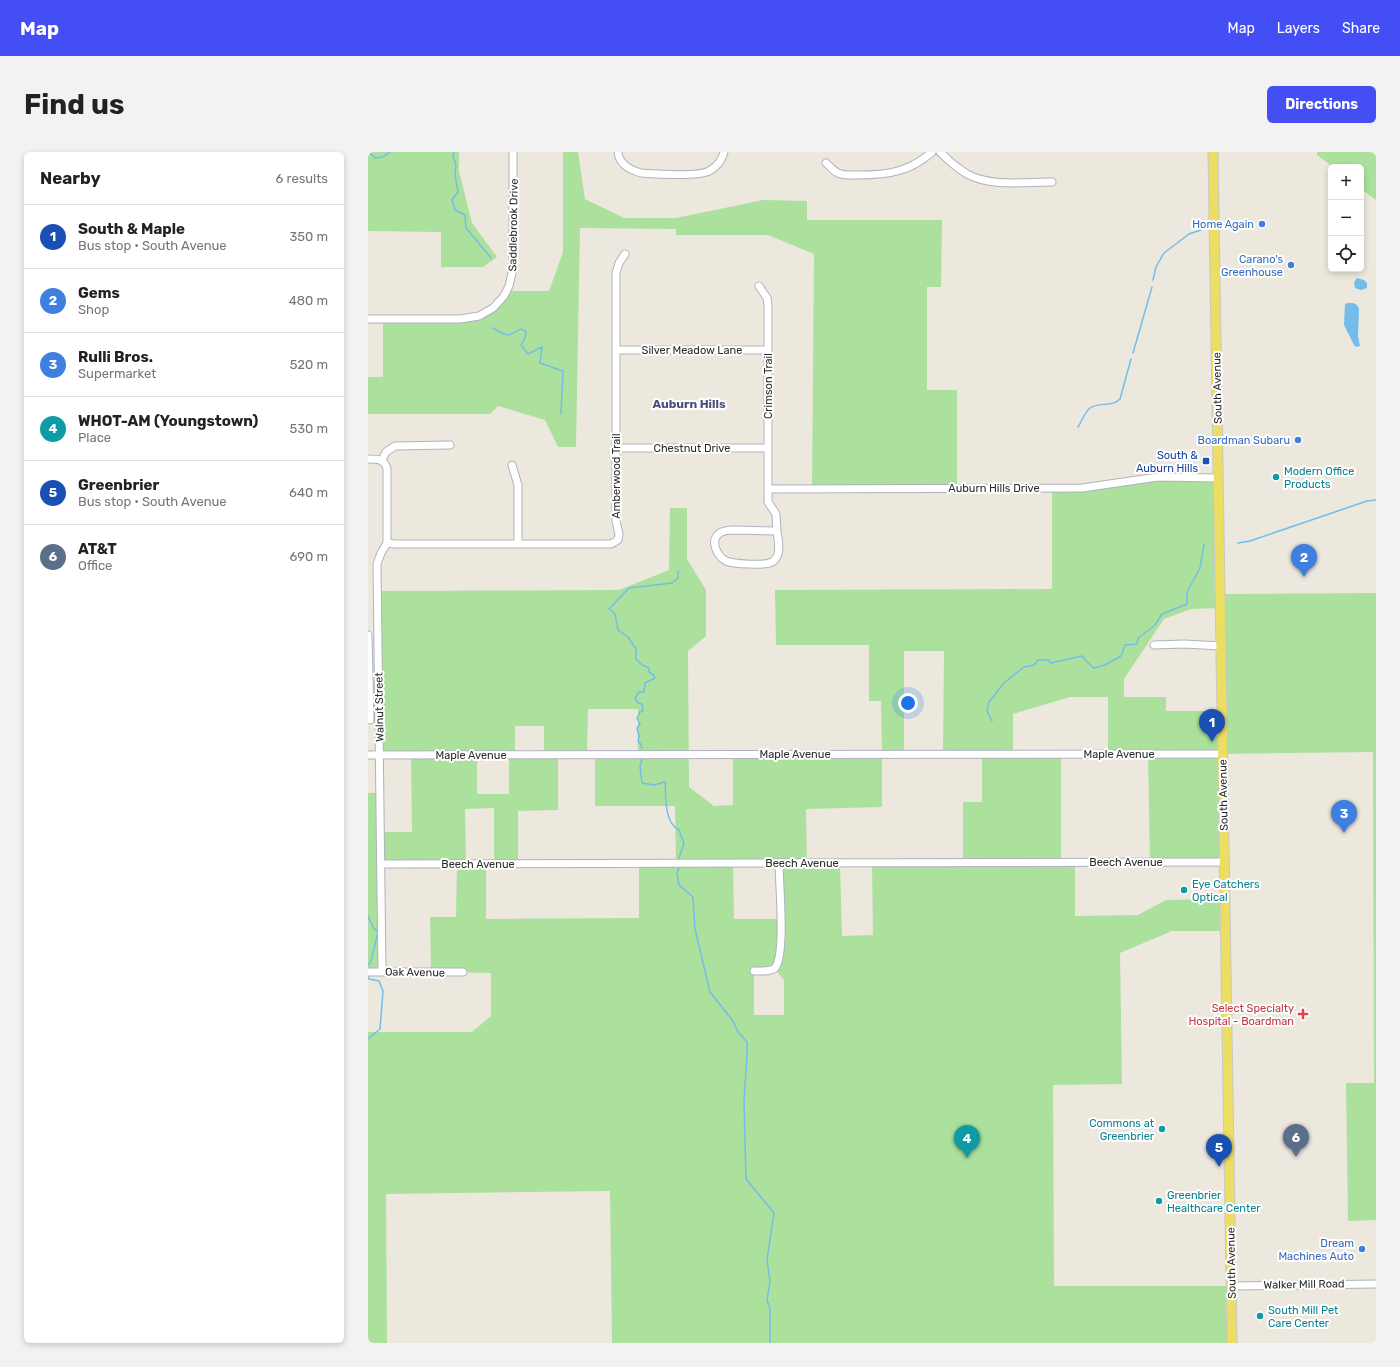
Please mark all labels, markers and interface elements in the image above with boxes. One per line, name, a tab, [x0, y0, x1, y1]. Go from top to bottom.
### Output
text: Map	[20, 17, 59, 40]
text: Map	[1228, 20, 1255, 37]
text: Layers	[1277, 20, 1320, 37]
text: Share	[1342, 20, 1380, 37]
button: Directions	[1267, 86, 1376, 123]
text: Find us	[24, 88, 124, 121]
map controls	[1328, 164, 1364, 272]
button: +	[1328, 164, 1364, 200]
text: Nearby	[40, 168, 101, 188]
text: 6 results	[276, 171, 328, 186]
street label: Saddlebrook Drive	[506, 178, 521, 272]
button: −	[1328, 200, 1364, 236]
place label: Home Again	[1192, 218, 1254, 231]
marker: Home Again	[1257, 219, 1267, 229]
text: South & Maple	[78, 220, 185, 238]
text: 1	[50, 229, 56, 244]
text: 350 m	[289, 229, 328, 244]
button: locate	[1328, 236, 1364, 272]
text: Bus stop · South Avenue	[78, 238, 227, 253]
place label: Carano's Greenhouse	[1221, 253, 1283, 279]
marker: Carano's Greenhouse	[1286, 260, 1296, 270]
text: Gems	[78, 284, 120, 302]
text: 2	[49, 293, 57, 308]
text: 480 m	[289, 293, 328, 308]
text: Shop	[78, 302, 109, 317]
street label: Silver Meadow Lane	[642, 344, 742, 357]
text: Rulli Bros.	[78, 348, 153, 366]
street label: South Avenue	[1210, 352, 1225, 424]
street label: Crimson Trail	[762, 353, 775, 419]
text: 3	[49, 357, 57, 372]
text: 520 m	[290, 357, 328, 372]
text: Supermarket	[78, 366, 156, 381]
district label: Auburn Hills	[652, 397, 726, 411]
text: WHOT-AM (Youngstown)	[78, 412, 258, 430]
text: 4	[49, 421, 57, 436]
text: 530 m	[289, 421, 328, 436]
text: Place	[78, 430, 111, 445]
street label: Amberwood Trail	[610, 433, 623, 519]
place label: Boardman Subaru	[1198, 434, 1290, 447]
marker: Boardman Subaru	[1293, 435, 1303, 445]
street label: Chestnut Drive	[654, 442, 730, 455]
place label: South & Auburn Hills	[1136, 449, 1198, 475]
marker: South & Auburn Hills	[1201, 456, 1211, 466]
place label: Modern Office Products	[1284, 465, 1354, 491]
marker: Modern Office Products	[1271, 472, 1281, 482]
text: Greenbrier	[78, 476, 159, 494]
street label: Auburn Hills Drive	[948, 482, 1040, 495]
text: 5	[49, 485, 57, 500]
text: 640 m	[289, 485, 328, 500]
text: Bus stop · South Avenue	[78, 494, 227, 509]
text: AT&T	[78, 540, 117, 558]
pin: 2	[1291, 544, 1317, 577]
text: 6	[49, 549, 57, 564]
text: 690 m	[289, 549, 328, 564]
text: Office	[78, 558, 112, 573]
street label: Walnut Street	[372, 671, 387, 742]
your location	[898, 693, 918, 713]
pin: 1	[1199, 709, 1225, 742]
street label: Maple Avenue	[759, 748, 831, 761]
street label: Maple Avenue	[1083, 748, 1155, 761]
street label: Maple Avenue	[435, 749, 507, 762]
street label: South Avenue	[1216, 759, 1231, 831]
pin: 3	[1331, 800, 1357, 833]
street label: Beech Avenue	[1089, 856, 1163, 869]
street label: Beech Avenue	[765, 857, 839, 870]
street label: Beech Avenue	[441, 858, 515, 871]
place label: Eye Catchers Optical	[1192, 878, 1260, 904]
marker: Eye Catchers Optical	[1179, 885, 1189, 895]
street label: Oak Avenue	[385, 965, 445, 980]
place label: Select Specialty Hospital - Boardman	[1188, 1002, 1294, 1028]
marker: Select Specialty Hospital - Boardman	[1297, 1008, 1309, 1020]
place label: Commons at Greenbrier	[1089, 1117, 1155, 1143]
marker: Commons at Greenbrier	[1157, 1124, 1167, 1134]
pin: 6	[1283, 1124, 1309, 1157]
pin: 4	[954, 1125, 980, 1158]
pin: 5	[1206, 1134, 1232, 1167]
place label: Greenbrier Healthcare Center	[1167, 1189, 1261, 1215]
marker: Greenbrier Healthcare Center	[1154, 1196, 1164, 1206]
street label: South Avenue	[1224, 1227, 1239, 1299]
place label: Dream Machines Auto	[1278, 1237, 1354, 1263]
marker: Dream Machines Auto	[1357, 1244, 1367, 1254]
street label: Walker Mill Road	[1263, 1277, 1345, 1292]
place label: South Mill Pet Care Center	[1268, 1304, 1339, 1330]
marker: South Mill Pet Care Center	[1255, 1311, 1265, 1321]

